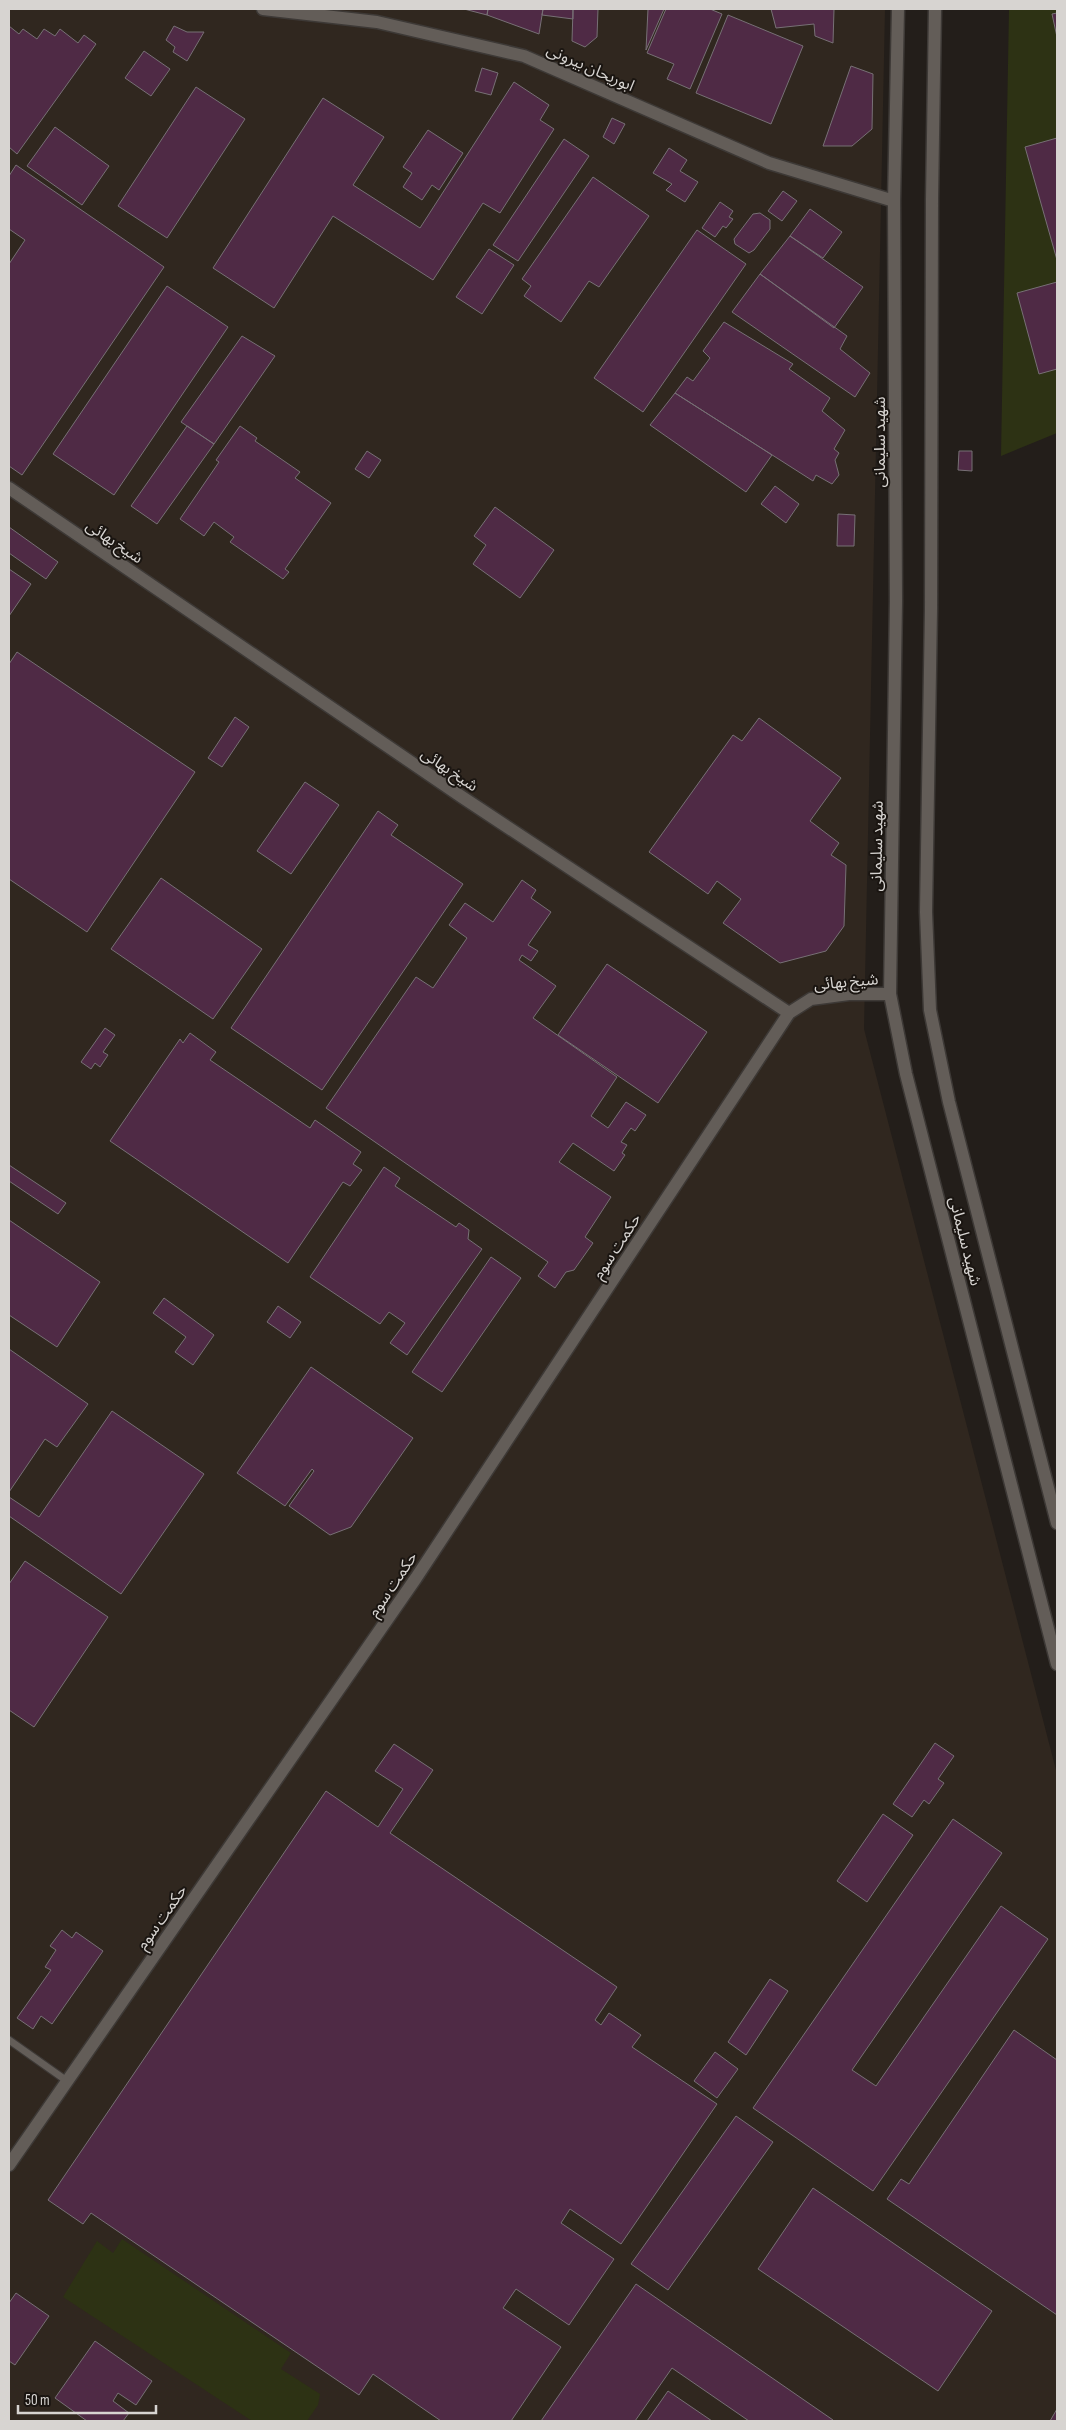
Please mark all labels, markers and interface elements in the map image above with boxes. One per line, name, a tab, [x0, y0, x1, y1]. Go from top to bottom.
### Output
street label: ابوریحان بیرونی	[544, 41, 637, 96]
street label: شهید سلیمانی	[871, 397, 890, 487]
street label: شیخ بهائی	[81, 516, 146, 570]
street label: شیخ بهائی	[416, 744, 481, 798]
street label: شهید سلیمانی	[867, 800, 888, 892]
street label: شیخ بهائی	[813, 970, 879, 997]
street label: شهید سلیمانی	[944, 1195, 985, 1288]
street label: حکمت سوم	[589, 1210, 647, 1284]
street label: حکمت سوم	[364, 1549, 424, 1622]
street label: حکمت سوم	[133, 1882, 193, 1955]
scale bar	[18, 2382, 155, 2414]
text: 50 m	[25, 2391, 50, 2410]

